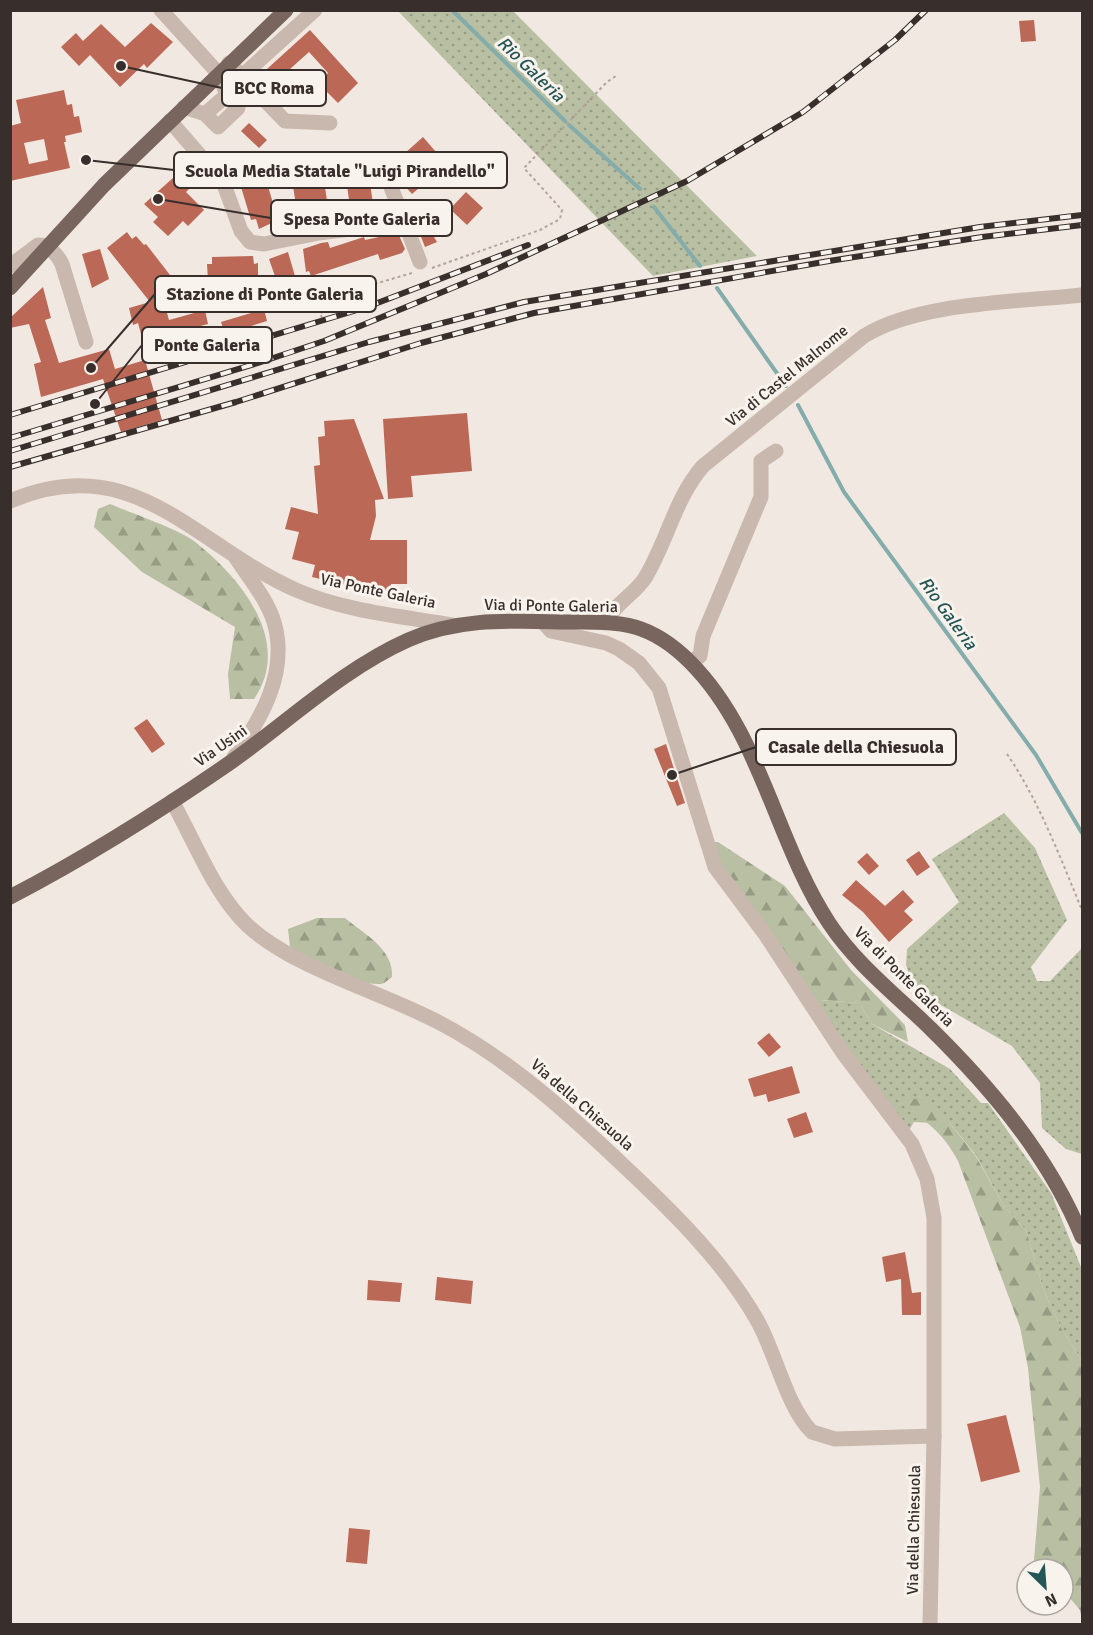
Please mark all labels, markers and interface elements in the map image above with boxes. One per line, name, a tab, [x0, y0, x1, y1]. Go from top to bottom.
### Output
water label: Rio Galeria	[493, 32, 570, 107]
callout: BCC Roma	[222, 70, 326, 106]
text: BCC Roma	[234, 77, 314, 99]
callout: Scuola Media Statale "Luigi Pirandello"	[174, 152, 507, 188]
text: Scuola Media Statale "Luigi Pirandello"	[185, 160, 495, 182]
callout: Spesa Ponte Galeria	[271, 200, 452, 236]
text: Spesa Ponte Galeria	[284, 208, 440, 230]
callout: Stazione di Ponte Galeria	[155, 276, 376, 312]
text: Stazione di Ponte Galeria	[166, 283, 364, 305]
street label: Via di Castel Malnome	[722, 321, 852, 431]
callout: Ponte Galeria	[142, 327, 272, 363]
text: Ponte Galeria	[154, 334, 260, 356]
street label: Via Ponte Galeria	[319, 569, 437, 613]
water label: Rio Galeria	[914, 572, 982, 654]
street label: Via di Ponte Galeria	[484, 595, 618, 617]
street label: Via Usini	[191, 721, 251, 771]
callout: Casale della Chiesuola	[756, 729, 956, 765]
text: Casale della Chiesuola	[768, 736, 944, 758]
street label: Via di Ponte Galeria	[850, 923, 958, 1031]
street label: Via della Chiesuola	[526, 1055, 638, 1155]
street label: Via della Chiesuola	[903, 1465, 925, 1595]
north arrow	[1015, 1557, 1075, 1617]
text: N	[1042, 1588, 1060, 1611]

